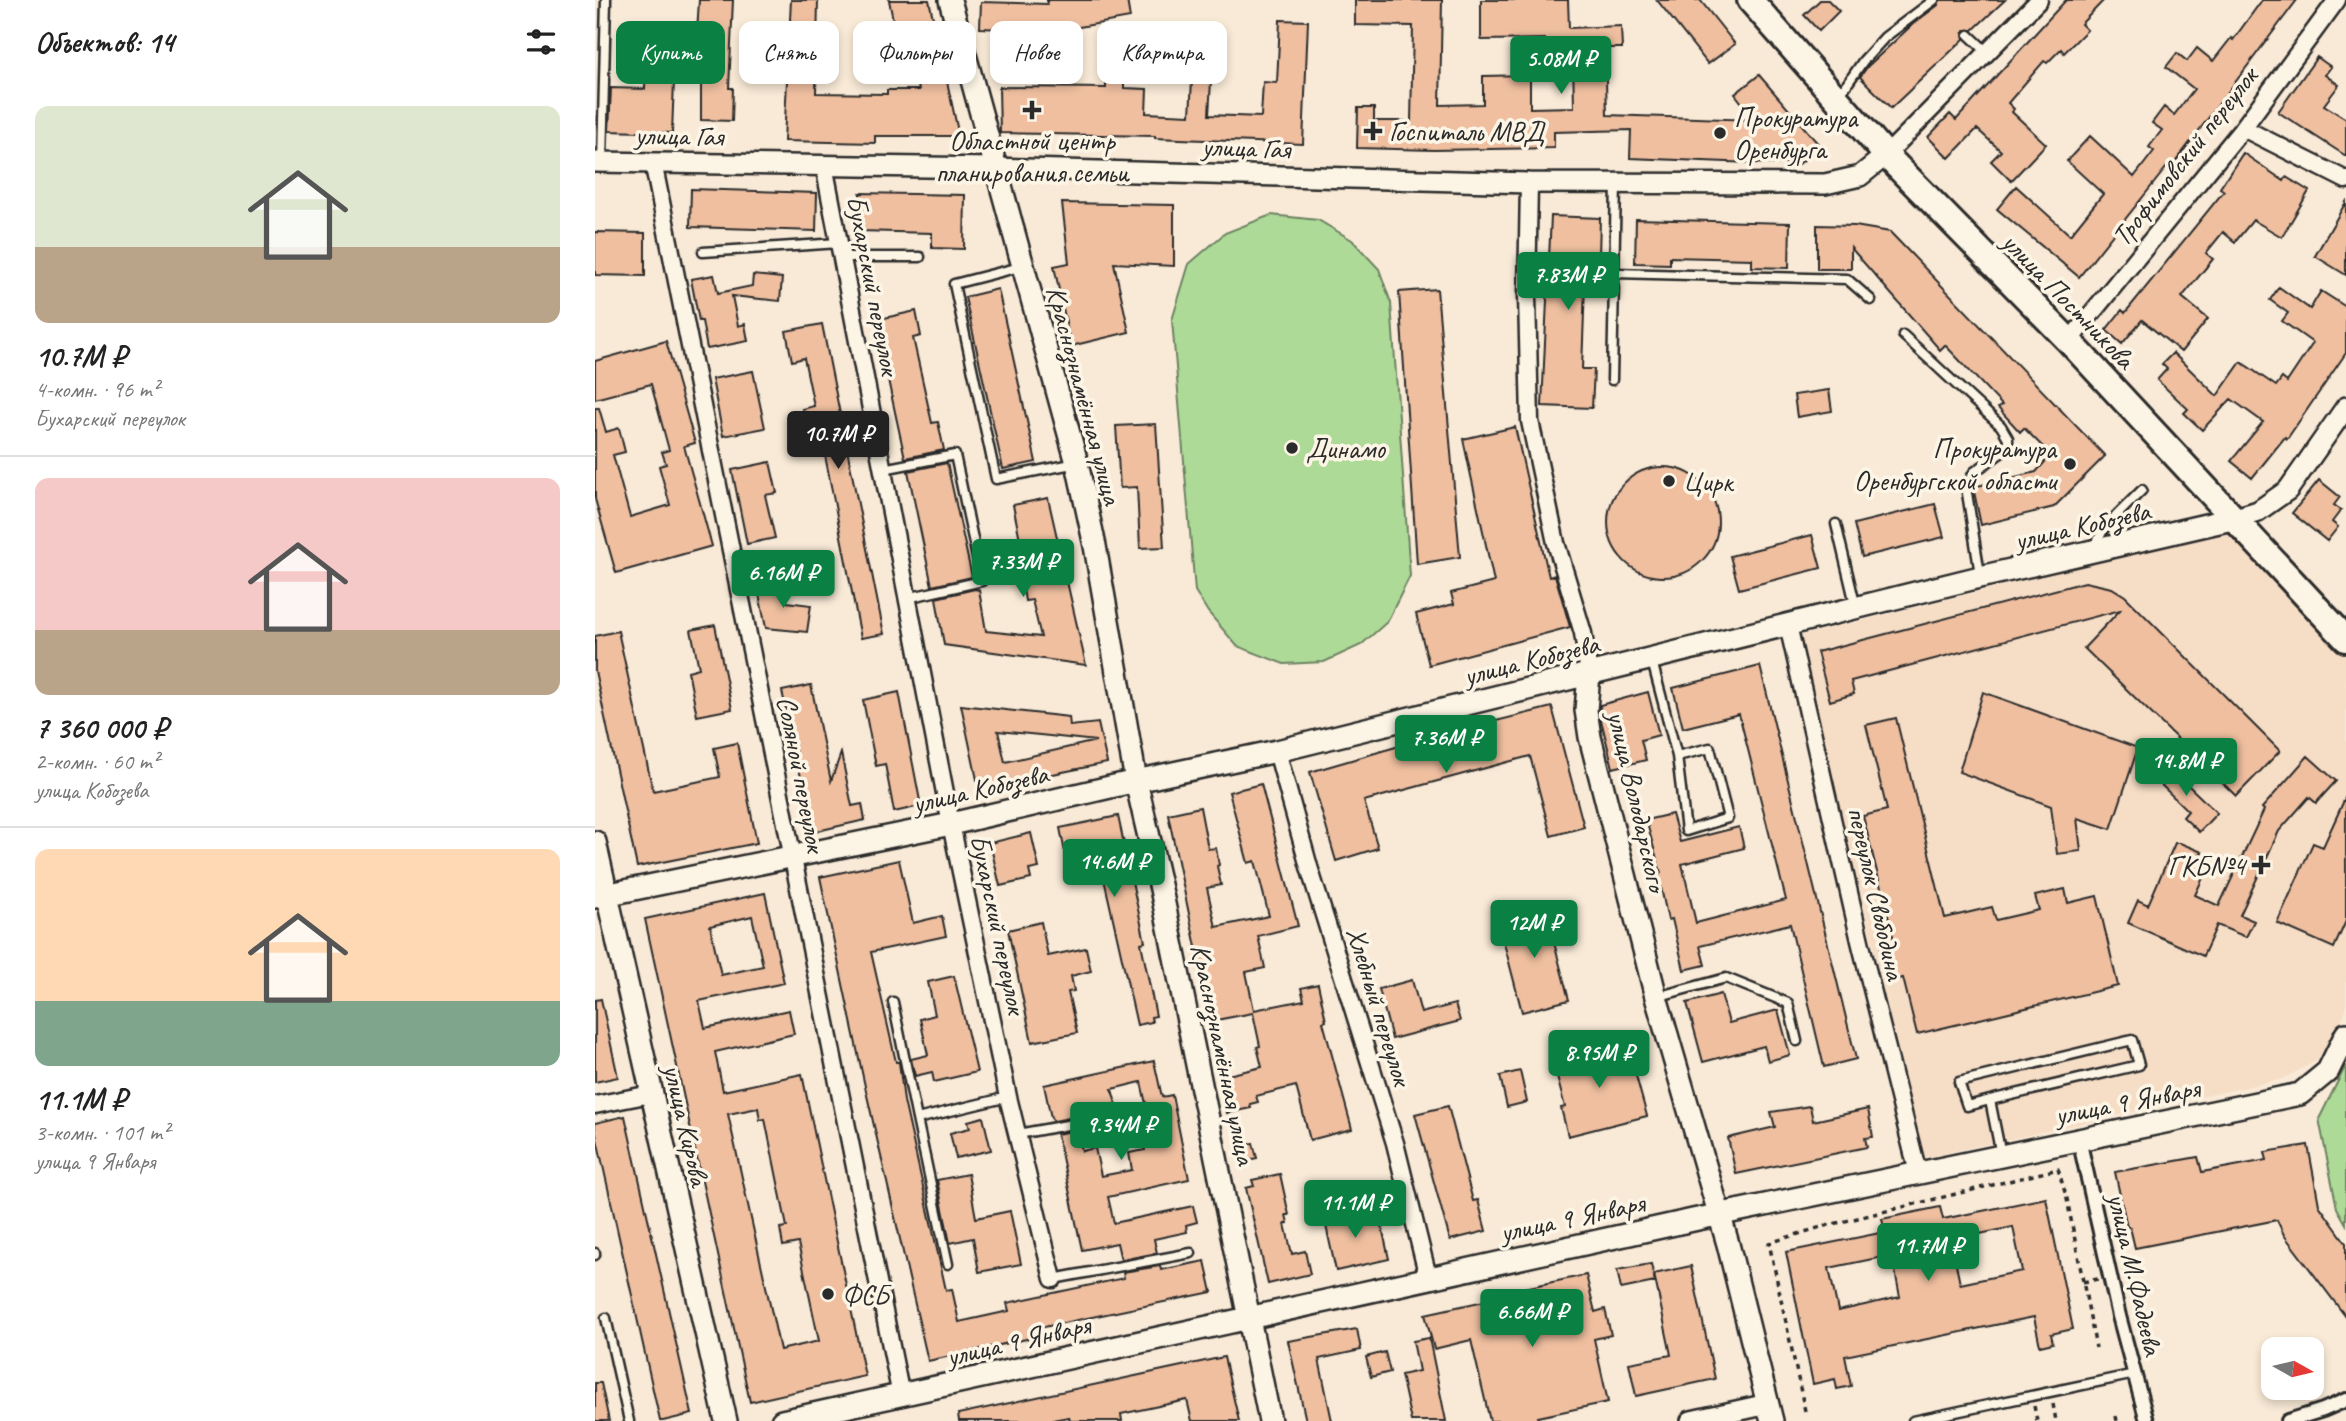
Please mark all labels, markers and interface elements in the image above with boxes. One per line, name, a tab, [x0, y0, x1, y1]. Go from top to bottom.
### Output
chip: Купить	[616, 21, 725, 84]
chip: Снять	[739, 21, 839, 84]
chip: Фильтры	[853, 21, 976, 84]
chip: Новое	[990, 21, 1083, 84]
chip: Квартира	[1097, 21, 1227, 84]
text: Объектов: 14	[35, 23, 174, 61]
icon: filters	[522, 23, 560, 61]
pin: 5.08M ₽	[1496, 36, 1626, 96]
text: 5.08M ₽	[1526, 44, 1596, 73]
street label: Трофимовский переулок	[2104, 58, 2267, 253]
marker: Областной центр планирования семьи	[1022, 100, 1042, 120]
place label: Прокуратура Оренбурга	[1734, 100, 1859, 167]
place label: Госпиталь МВД	[1389, 114, 1546, 149]
street label: улица Гая	[633, 117, 726, 154]
marker: Госпиталь МВД	[1363, 121, 1383, 141]
place label: Областной центр планирования семьи	[935, 123, 1130, 190]
marker: Прокуратура Оренбурга	[1712, 125, 1728, 141]
street label: улица Гая	[1199, 128, 1293, 167]
icon: home	[235, 152, 361, 278]
street label: Бухарский переулок	[839, 192, 909, 381]
street label: улица Постникова	[1993, 223, 2144, 377]
pin: 7.83M ₽	[1503, 252, 1633, 312]
text: 7.83M ₽	[1533, 260, 1603, 289]
street label: Краснознамённая улица	[1038, 282, 1131, 510]
text: 10.7M ₽	[35, 337, 126, 375]
text: 4-комн. · 96 m²	[35, 375, 159, 404]
text: Бухарский переулок	[35, 404, 185, 433]
pin: 10.7M ₽	[773, 412, 903, 471]
text: 10.7M ₽	[803, 419, 873, 448]
place label: Динамо	[1306, 431, 1387, 466]
place label: Прокуратура Оренбургской области	[1854, 431, 2059, 498]
marker: Динамо	[1284, 440, 1300, 456]
marker: Прокуратура Оренбургской области	[2062, 456, 2078, 472]
place label: Цирк	[1683, 464, 1735, 499]
marker: Цирк	[1661, 473, 1677, 489]
street label: улица Кобозева	[2009, 493, 2155, 559]
icon: home	[235, 524, 361, 650]
pin: 7.33M ₽	[958, 540, 1088, 599]
text: 7.33M ₽	[988, 547, 1058, 576]
pin: 6.16M ₽	[718, 550, 848, 610]
text: 6.16M ₽	[748, 558, 818, 587]
street label: улица Кобозева	[1458, 625, 1604, 695]
street label: Соляной переулок	[769, 693, 834, 858]
street label: улица Володарского	[1599, 706, 1676, 898]
text: 7 360 000 ₽	[35, 709, 167, 747]
pin: 7.36M ₽	[1381, 716, 1511, 775]
text: 7.36M ₽	[1411, 723, 1481, 752]
pin: 14.8M ₽	[2121, 738, 2251, 798]
text: 14.8M ₽	[2151, 746, 2221, 775]
text: 2-комн. · 60 m²	[35, 747, 159, 776]
street label: улица Кобозева	[907, 756, 1053, 822]
text: улица Кобозева	[35, 776, 148, 805]
street label: переулок Свободина	[1840, 803, 1914, 985]
street label: Бухарский переулок	[962, 831, 1035, 1020]
pin: 14.6M ₽	[1049, 839, 1179, 899]
text: 14.6M ₽	[1079, 847, 1149, 876]
place label: ГКБ№4	[2168, 848, 2247, 883]
marker: ГКБ№4	[2251, 855, 2271, 875]
icon: home	[235, 895, 361, 1021]
pin: 12M ₽	[1485, 900, 1583, 960]
text: 12M ₽	[1507, 908, 1561, 937]
street label: Хлебный переулок	[1339, 923, 1421, 1092]
street label: Краснознамённая улица	[1182, 941, 1264, 1170]
pin: 8.95M ₽	[1534, 1030, 1664, 1090]
text: 8.95M ₽	[1564, 1038, 1634, 1067]
street label: улица Кирова	[655, 1059, 718, 1192]
street label: улица 9 Января	[2050, 1070, 2205, 1133]
text: 11.1M ₽	[35, 1080, 126, 1118]
pin: 9.34M ₽	[1056, 1102, 1186, 1162]
text: 9.34M ₽	[1086, 1110, 1156, 1139]
text: 3-комн. · 101 m²	[35, 1118, 169, 1147]
text: улица 9 Января	[35, 1147, 155, 1176]
pin: 11.1M ₽	[1290, 1180, 1420, 1240]
street label: улица 9 Января	[1495, 1185, 1650, 1250]
text: 11.1M ₽	[1320, 1188, 1390, 1217]
street label: улица М.Фадеева	[2099, 1188, 2172, 1360]
pin: 11.7M ₽	[1863, 1224, 1993, 1283]
text: 11.7M ₽	[1893, 1231, 1963, 1260]
place label: ФСБ	[842, 1277, 892, 1312]
marker: ФСБ	[820, 1286, 836, 1302]
pin: 6.66M ₽	[1467, 1290, 1597, 1349]
text: 6.66M ₽	[1496, 1297, 1568, 1326]
street label: улица 9 Января	[941, 1306, 1096, 1374]
north arrow	[2261, 1337, 2324, 1400]
map controls	[2261, 1337, 2324, 1400]

